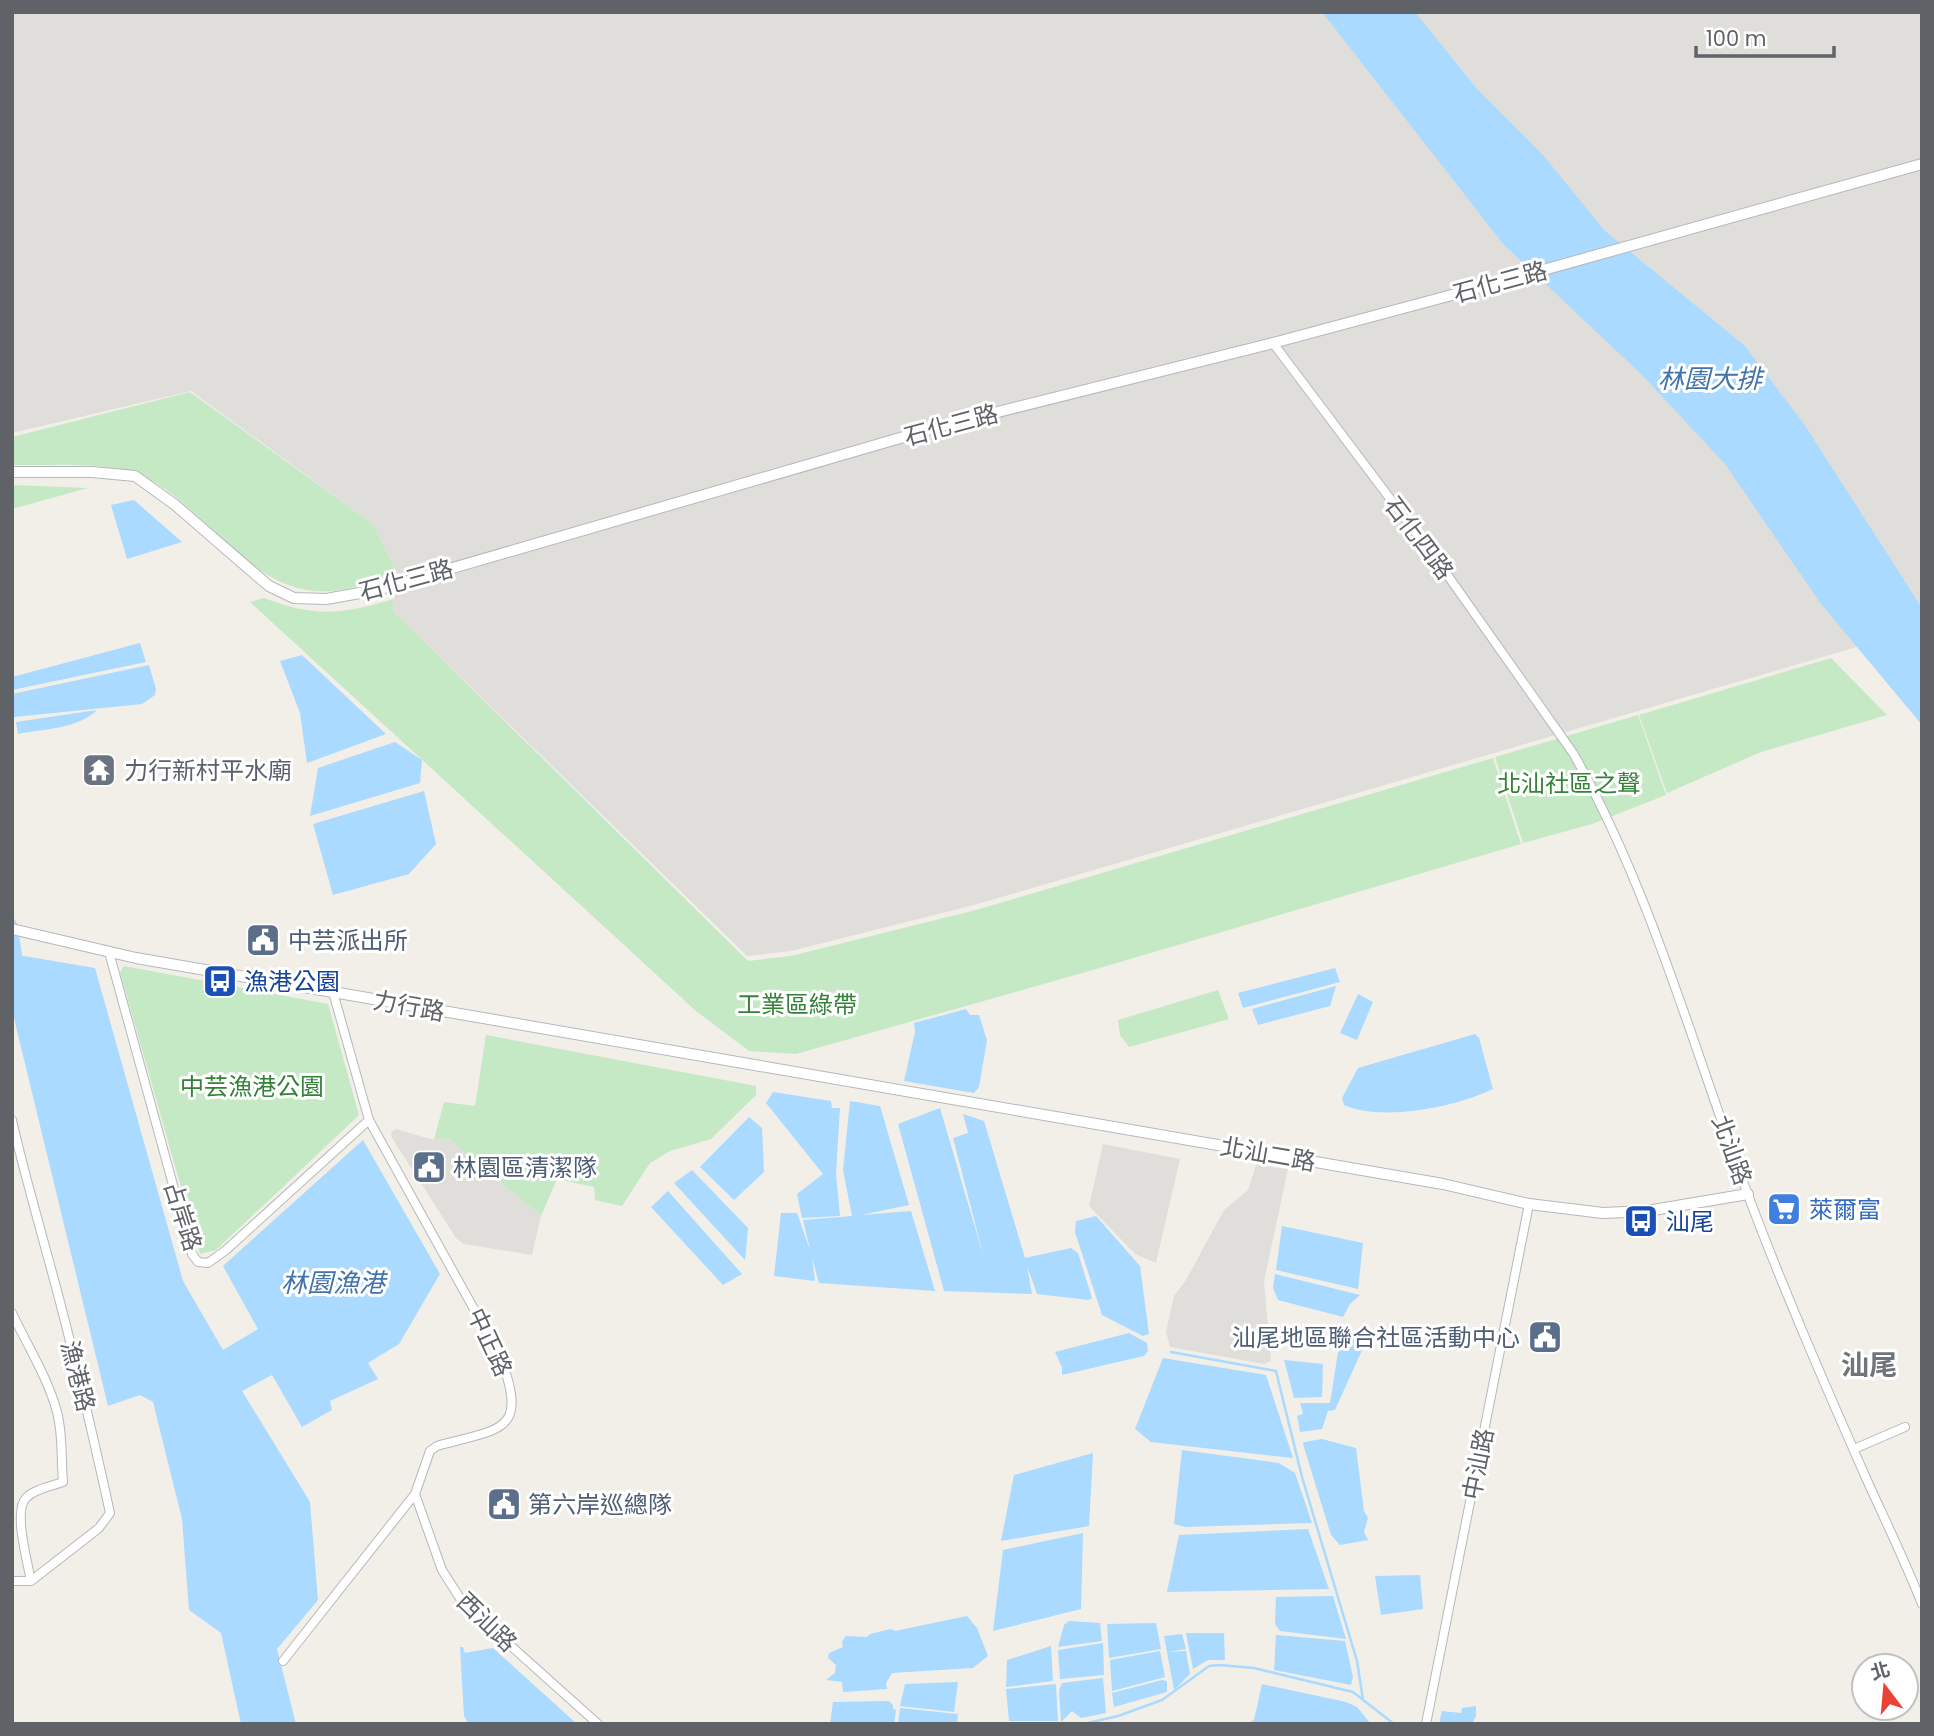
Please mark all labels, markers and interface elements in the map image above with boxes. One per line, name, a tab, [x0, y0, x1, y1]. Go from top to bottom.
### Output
scale bar	[1696, 14, 1834, 58]
text: 100 m	[1706, 24, 1766, 53]
street label: 石化三路	[1449, 254, 1551, 310]
water label: 林園大排	[1658, 361, 1765, 397]
street label: 石化三路	[900, 397, 1002, 453]
street label: 石化四路	[1377, 490, 1461, 586]
street label: 石化三路	[355, 552, 457, 608]
temple icon: 力行新村平水廟	[80, 751, 118, 789]
place label: 力行新村平水廟	[124, 754, 292, 787]
park label: 北汕社區之聲	[1497, 767, 1641, 800]
public building icon: 中芸派出所	[244, 921, 282, 959]
place label: 中芸派出所	[288, 924, 408, 957]
bus stop icon: 漁港公園	[201, 962, 239, 1000]
place label: 漁港公園	[244, 965, 340, 998]
street label: 力行路	[371, 983, 447, 1029]
park label: 工業區綠帶	[737, 988, 857, 1021]
park label: 中芸漁港公園	[180, 1070, 324, 1103]
street label: 北汕路	[1704, 1111, 1760, 1189]
street label: 北汕二路	[1218, 1129, 1318, 1179]
public building icon: 林園區清潔隊	[410, 1148, 448, 1186]
place label: 林園區清潔隊	[453, 1151, 597, 1184]
street label: 占岸路	[156, 1177, 210, 1255]
supermarket icon: 萊爾富	[1765, 1190, 1803, 1228]
place label: 萊爾富	[1809, 1193, 1881, 1226]
bus stop icon: 汕尾	[1622, 1202, 1660, 1240]
place label: 汕尾	[1666, 1205, 1714, 1238]
water label: 林園漁港	[281, 1265, 389, 1301]
street label: 中正路	[460, 1302, 520, 1382]
public building icon: 汕尾地區聯合社區活動中心	[1526, 1318, 1564, 1356]
place label: 汕尾地區聯合社區活動中心	[1232, 1321, 1520, 1354]
street label: 漁港路	[53, 1337, 103, 1415]
district label: 汕尾	[1841, 1346, 1897, 1385]
street label: 中汕路	[1455, 1426, 1501, 1502]
public building icon: 第六岸巡總隊	[485, 1485, 523, 1523]
place label: 第六岸巡總隊	[528, 1488, 672, 1521]
street label: 西汕路	[450, 1585, 524, 1659]
north arrow	[1850, 1652, 1920, 1722]
text: 北	[1868, 1656, 1893, 1687]

